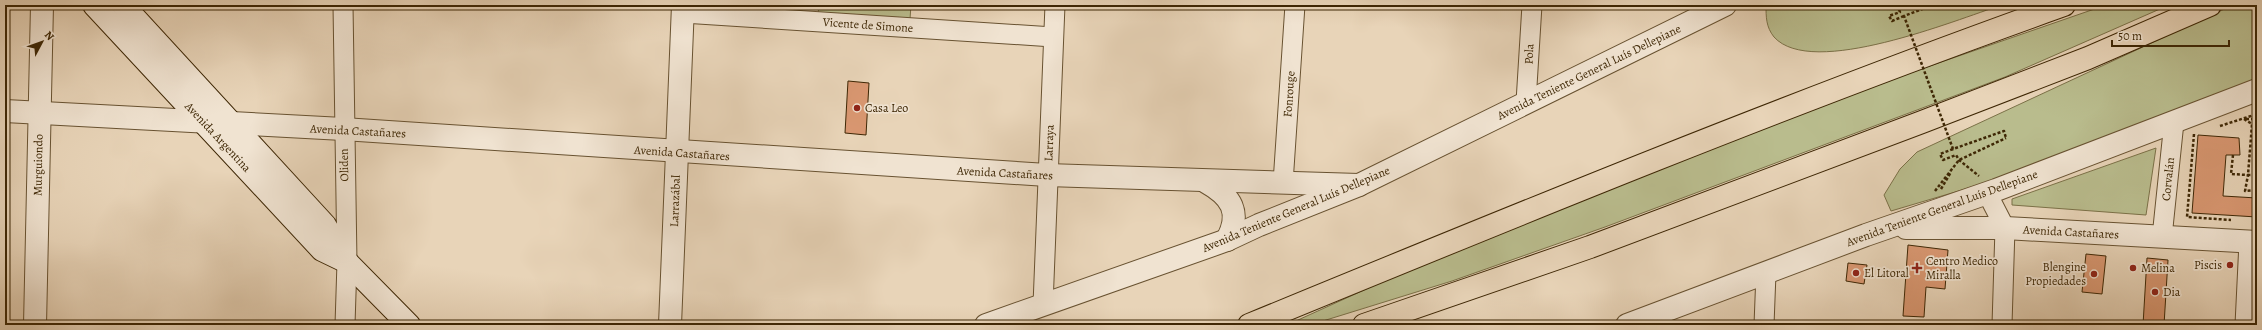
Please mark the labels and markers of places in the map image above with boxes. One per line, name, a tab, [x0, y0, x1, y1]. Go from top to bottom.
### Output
place label: Casa Leo	[865, 100, 908, 116]
marker: Casa Leo	[852, 103, 862, 113]
place label: Centro Medico Miralla	[1926, 253, 1998, 283]
place label: Piscis	[2194, 257, 2222, 273]
place label: Blengine Propiedades	[2025, 259, 2086, 289]
place label: Melina	[2141, 260, 2175, 276]
marker: Piscis	[2225, 260, 2235, 270]
marker: Centro Medico Miralla	[1911, 262, 1923, 274]
marker: Melina	[2128, 263, 2138, 273]
place label: El Litoral	[1864, 265, 1909, 281]
marker: El Litoral	[1851, 268, 1861, 278]
marker: Blengine Propiedades	[2089, 269, 2099, 279]
place label: Dia	[2163, 284, 2181, 300]
marker: Dia	[2150, 287, 2160, 297]

